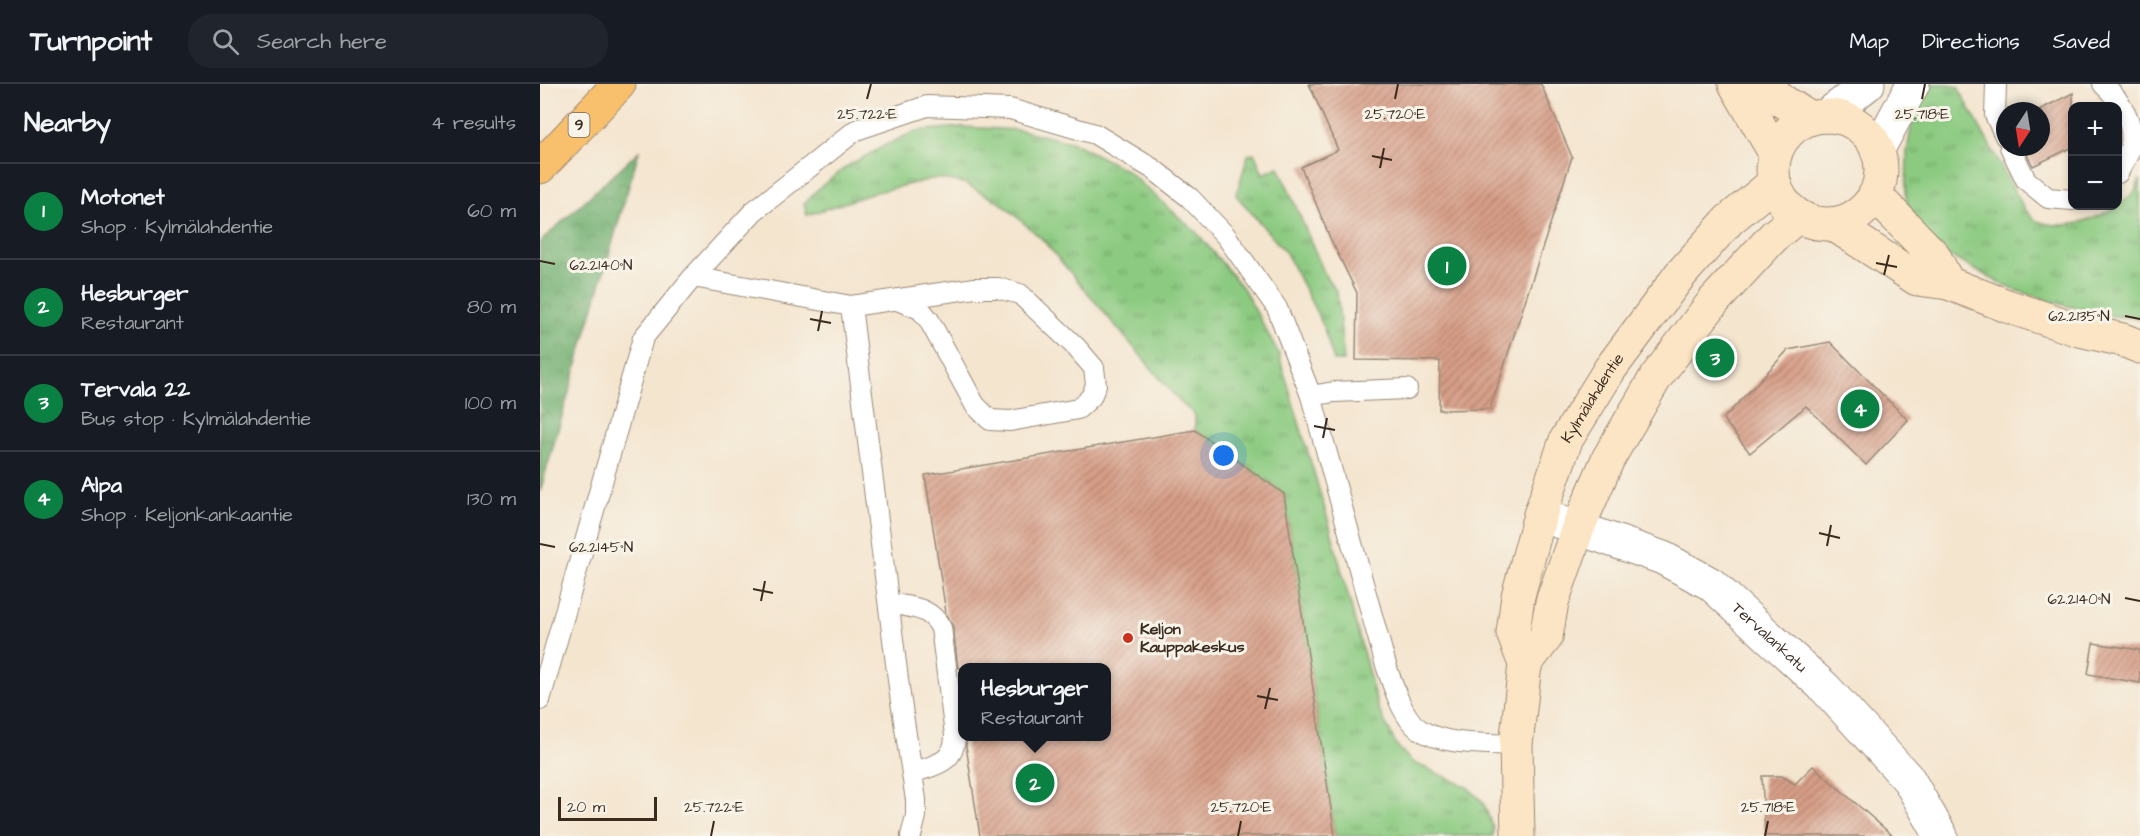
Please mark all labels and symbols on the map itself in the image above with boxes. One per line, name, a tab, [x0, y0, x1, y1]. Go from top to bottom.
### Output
north arrow	[1996, 102, 2050, 156]
text: 25.722°E	[837, 104, 897, 125]
text: 25.720°E	[1365, 104, 1426, 125]
text: 25.718°E	[1895, 104, 1949, 125]
road number: 9	[568, 113, 590, 137]
pin: 1	[1428, 244, 1466, 288]
text: 62.2140°N	[570, 255, 632, 276]
text: 62.2135°N	[2048, 306, 2110, 327]
pin: 3	[1696, 336, 1734, 380]
street label: Kylmälahdentie	[1556, 348, 1629, 447]
pin: 4	[1840, 386, 1880, 432]
your location	[1209, 441, 1238, 470]
text: 62.2145°N	[569, 537, 633, 558]
text: 62.2140°N	[2048, 589, 2110, 610]
street label: Tervalankatu	[1727, 597, 1812, 677]
place label: Keljon Kauppakeskus	[1140, 618, 1244, 658]
marker: Keljon Kauppakeskus	[1121, 631, 1135, 645]
pin: 2	[1016, 760, 1054, 806]
scale bar	[558, 794, 657, 822]
text: 25.722°E	[684, 797, 744, 818]
text: 25.720°E	[1211, 797, 1272, 818]
text: 25.718°E	[1741, 797, 1795, 818]

